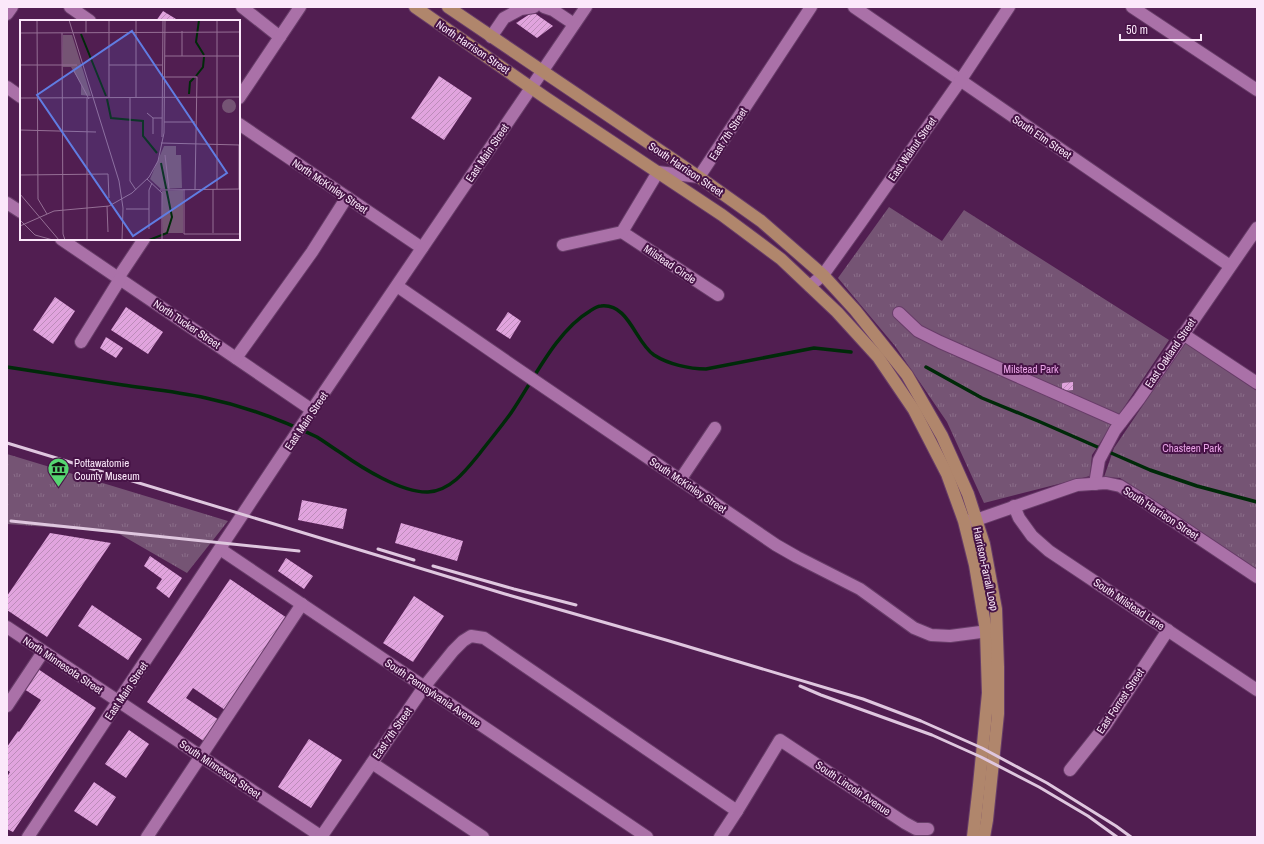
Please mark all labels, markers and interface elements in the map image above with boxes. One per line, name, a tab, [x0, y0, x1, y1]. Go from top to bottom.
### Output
scale bar	[1120, 16, 1201, 42]
street label: North Harrison Street	[434, 17, 513, 77]
inset map	[20, 20, 240, 240]
text: 50 m	[1126, 22, 1148, 38]
street label: East 7th Street	[706, 105, 750, 163]
street label: South Elm Street	[1010, 112, 1075, 162]
street label: East Walnut Street	[885, 114, 939, 184]
street label: East Main Street	[462, 121, 512, 185]
street label: South Harrison Street	[646, 139, 726, 199]
street label: North McKinley Street	[290, 156, 371, 217]
street label: Milstead Circle	[641, 241, 699, 287]
street label: North Tucker Street	[151, 296, 224, 352]
street label: East Oakland Street	[1142, 315, 1199, 390]
park label: Milstead Park	[1003, 362, 1059, 376]
street label: East Main Street	[281, 389, 331, 453]
park label: Chasteen Park	[1162, 441, 1222, 455]
street label: South McKinley Street	[647, 454, 730, 516]
museum icon: Pottawatomie County Museum	[45, 456, 71, 489]
place label: Pottawatomie County Museum	[74, 456, 140, 483]
street label: South Harrison Street	[1121, 483, 1202, 543]
street label: Harrison-Farrall Loop	[970, 526, 1002, 612]
street label: South Milstead Lane	[1091, 575, 1167, 633]
street label: North Minnesota Street	[20, 633, 106, 697]
street label: South Pennsylvania Avenue	[382, 656, 484, 730]
street label: East Main Street	[101, 659, 151, 723]
street label: East Forrest Street	[1093, 665, 1147, 736]
street label: East 7th Street	[369, 704, 415, 761]
street label: South Minnesota Street	[177, 737, 264, 802]
street label: South Lincoln Avenue	[813, 758, 893, 818]

